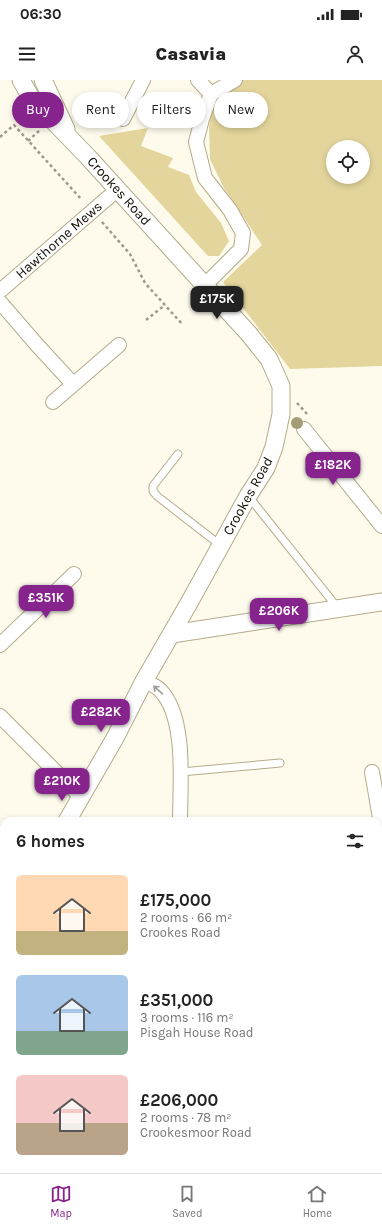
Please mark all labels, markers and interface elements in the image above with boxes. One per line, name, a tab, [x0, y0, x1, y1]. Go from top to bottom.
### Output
text: 06:30	[20, 5, 61, 23]
icon: menu	[16, 43, 38, 65]
text: Casavia	[156, 43, 226, 65]
icon: person	[344, 43, 366, 65]
chip: Buy	[12, 92, 64, 128]
chip: Rent	[72, 92, 129, 128]
chip: Filters	[137, 92, 206, 128]
chip: New	[214, 92, 268, 128]
map controls	[326, 140, 370, 184]
button: locate	[326, 140, 370, 184]
street label: Crookes Road	[84, 153, 154, 229]
street label: Hawthorne Mews	[12, 198, 106, 282]
pin: £175K	[189, 286, 245, 320]
text: £175K	[200, 291, 235, 306]
pin: £182K	[305, 452, 361, 486]
street label: Crookes Road	[219, 454, 277, 538]
text: £182K	[314, 457, 352, 472]
pin: £351K	[18, 585, 74, 619]
text: £351K	[28, 590, 64, 605]
pin: £206K	[251, 598, 307, 632]
text: £206K	[259, 603, 299, 618]
one-way arrow	[153, 686, 163, 695]
pin: £282K	[73, 699, 129, 733]
text: £282K	[81, 704, 121, 719]
pin: £210K	[34, 768, 90, 802]
text: £210K	[43, 773, 81, 788]
icon: filters	[344, 830, 366, 852]
text: 6 homes	[16, 831, 85, 851]
text: £175,000	[140, 890, 211, 910]
icon: home	[48, 891, 96, 939]
text: 2 rooms · 66 m²	[140, 910, 232, 925]
text: Crookes Road	[140, 925, 221, 940]
text: £351,000	[140, 990, 213, 1010]
icon: home	[48, 991, 96, 1039]
text: 3 rooms · 116 m²	[140, 1010, 234, 1025]
text: Pisgah House Road	[140, 1025, 254, 1040]
text: £206,000	[140, 1090, 218, 1110]
icon: home	[48, 1091, 96, 1139]
text: 2 rooms · 78 m²	[140, 1110, 232, 1125]
text: Crookesmoor Road	[140, 1125, 252, 1140]
tab: Map	[50, 1183, 72, 1220]
tab: Saved	[172, 1183, 203, 1220]
tab: Home	[303, 1183, 332, 1220]

